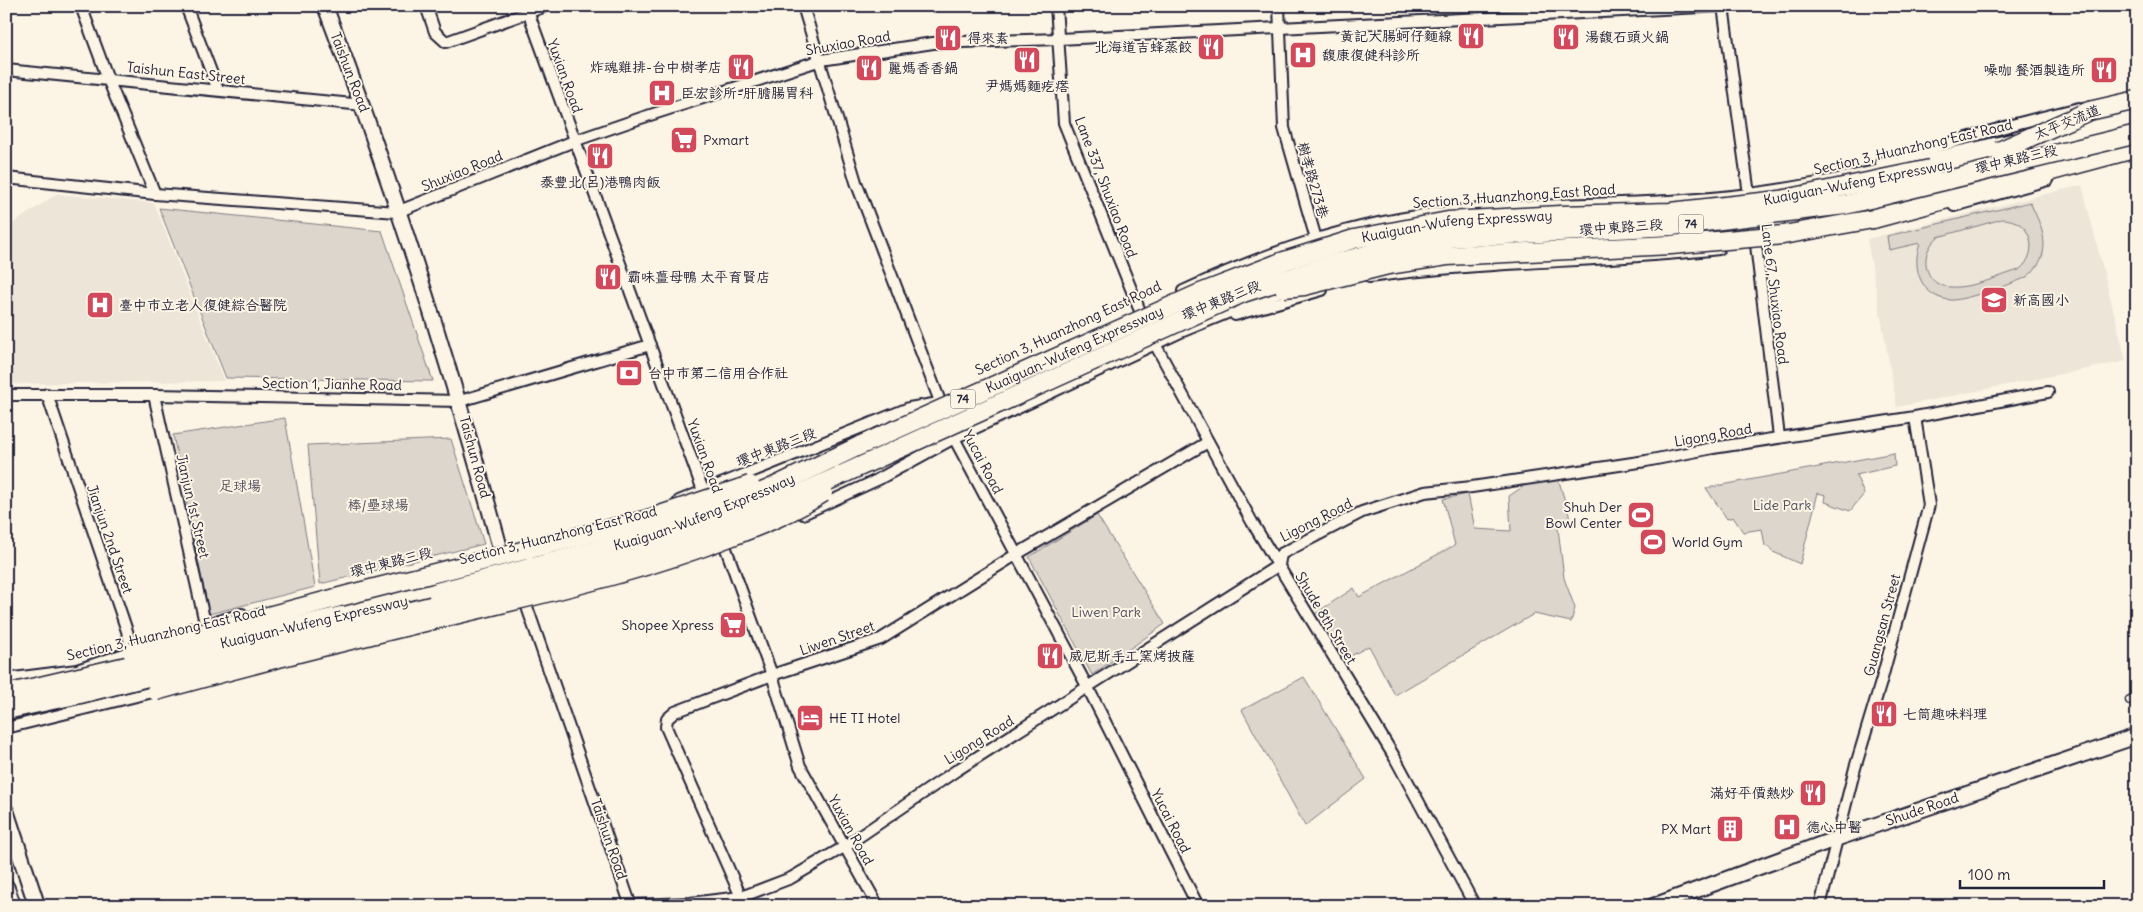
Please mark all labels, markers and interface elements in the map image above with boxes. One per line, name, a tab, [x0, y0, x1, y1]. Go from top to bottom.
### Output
restaurant icon: 黃記大腸蚵仔麵線	[1456, 21, 1486, 51]
restaurant icon: 湯馥石頭火鍋	[1551, 22, 1581, 52]
restaurant icon: 得來素	[933, 23, 963, 53]
street label: Shuxiao Road	[804, 27, 892, 59]
place label: 黃記大腸蚵仔麵線	[1340, 27, 1452, 45]
place label: 湯馥石頭火鍋	[1585, 28, 1669, 46]
street label: Taishun Road	[326, 29, 374, 115]
place label: 得來素	[967, 29, 1009, 47]
restaurant icon: 北海道吉蜂蒸餃	[1196, 32, 1226, 62]
street label: Yuxian Road	[543, 37, 587, 115]
place label: 北海道吉蜂蒸餃	[1094, 38, 1192, 56]
hospital icon: 馥康復健科診所	[1288, 40, 1318, 70]
restaurant icon: 尹媽媽麵疙瘩	[1012, 45, 1042, 75]
place label: 馥康復健科診所	[1322, 46, 1420, 64]
restaurant icon: 炸魂雞排-台中樹孝店	[726, 52, 756, 82]
restaurant icon: 麗媽香香鍋	[854, 53, 884, 83]
restaurant icon: 噪咖 餐酒製造所	[2089, 55, 2119, 85]
street label: Taishun East Street	[126, 58, 247, 88]
place label: 炸魂雞排-台中樹孝店	[590, 58, 722, 76]
place label: 麗媽香香鍋	[888, 59, 958, 77]
place label: 噪咖 餐酒製造所	[1984, 61, 2085, 79]
place label: 尹媽媽麵疙瘩	[985, 77, 1069, 95]
hospital icon: 臣宏診所-肝膽腸胃科	[647, 78, 677, 108]
place label: 臣宏診所-肝膽腸胃科	[681, 84, 814, 102]
street label: 太平交流道	[2031, 101, 2103, 143]
street label: Lane 337, Shuxiao Road	[1071, 114, 1141, 260]
street label: Section 3, Huanzhong East Road	[1812, 115, 2014, 179]
supermarket icon: Pxmart	[669, 125, 699, 155]
place label: Pxmart	[703, 131, 749, 149]
street label: 樹孝路273巷	[1294, 140, 1333, 221]
restaurant icon: 泰豐北(呂)港鴨肉飯	[585, 141, 615, 171]
street label: 環中東路三段	[1973, 141, 2059, 177]
street label: Shuxiao Road	[419, 147, 505, 195]
street label: Kuaiguan-Wufeng Expressway	[1762, 155, 1954, 209]
place label: 泰豐北(呂)港鴨肉飯	[540, 173, 660, 191]
street label: Section 3, Huanzhong East Road	[1412, 180, 1616, 212]
street label: Kuaiguan-Wufeng Expressway	[1360, 206, 1553, 246]
road number: 74	[1678, 214, 1704, 233]
street label: 環中東路三段	[1578, 215, 1664, 239]
street label: Lane 67, Shuxiao Road	[1757, 223, 1793, 365]
restaurant icon: 霸味薑母鴨 太平育賢店	[593, 262, 623, 292]
place label: 霸味薑母鴨 太平育賢店	[627, 268, 770, 286]
street label: 環中東路三段	[1179, 276, 1263, 324]
street label: Section 3, Huanzhong East Road	[972, 277, 1164, 379]
school or university icon: 新高國小	[1979, 285, 2009, 315]
hospital icon: 臺中市立老人復健綜合醫院	[85, 290, 115, 320]
place label: 新高國小	[2013, 291, 2069, 309]
place label: 臺中市立老人復健綜合醫院	[119, 296, 287, 314]
street label: Kuaiguan-Wufeng Expressway	[983, 302, 1166, 397]
bank icon: 台中市第二信用合作社	[614, 358, 644, 388]
place label: 台中市第二信用合作社	[648, 364, 788, 382]
street label: Section 1, Jianhe Road	[262, 374, 402, 394]
road number: 74	[950, 389, 976, 408]
street label: Taishun Road	[455, 414, 495, 500]
street label: Yuxian Road	[683, 417, 727, 495]
street label: Ligong Road	[1673, 419, 1753, 451]
street label: 環中東路三段	[734, 424, 818, 470]
street label: Yucai Road	[959, 427, 1007, 497]
street label: Jianjun 1st Street	[172, 452, 214, 560]
street label: Kuaiguan-Wufeng Expressway	[612, 469, 797, 554]
park label: 足球場	[219, 477, 261, 495]
street label: Jianjun 2nd Street	[83, 482, 137, 596]
street label: Ligong Road	[1277, 494, 1355, 546]
park label: 棒/壘球場	[347, 496, 409, 514]
park label: Lide Park	[1753, 496, 1811, 514]
place label: Shuh Der Bowl Center	[1545, 498, 1622, 532]
sports icon: Shuh Der Bowl Center	[1626, 500, 1656, 530]
street label: Section 3, Huanzhong East Road	[457, 502, 659, 568]
sports icon: World Gym	[1638, 527, 1668, 557]
place label: World Gym	[1672, 533, 1743, 551]
street label: 環中東路三段	[348, 543, 434, 581]
street label: Shude 8th Street	[1291, 569, 1361, 668]
street label: Guangsan Street	[1860, 572, 1904, 678]
street label: Kuaiguan-Wufeng Expressway	[218, 592, 410, 652]
street label: Section 3, Huanzhong East Road	[65, 601, 267, 665]
park label: Liwen Park	[1071, 603, 1141, 621]
supermarket icon: Shopee Xpress	[718, 610, 748, 640]
place label: Shopee Xpress	[622, 616, 714, 634]
street label: Liwen Street	[797, 617, 877, 659]
restaurant icon: 威尼斯手工窯烤披薩	[1035, 641, 1065, 671]
place label: 威尼斯手工窯烤披薩	[1069, 647, 1195, 665]
restaurant icon: 七筒趣味料理	[1869, 699, 1899, 729]
hotel icon: HE TI Hotel	[795, 703, 825, 733]
place label: 七筒趣味料理	[1903, 705, 1987, 723]
place label: HE TI Hotel	[829, 709, 900, 727]
street label: Ligong Road	[941, 712, 1017, 768]
restaurant icon: 滿好平價熱炒	[1798, 778, 1828, 808]
place label: 滿好平價熱炒	[1710, 784, 1794, 802]
street label: Yucai Road	[1147, 786, 1195, 856]
street label: Shude Road	[1883, 788, 1961, 830]
street label: Yuxian Road	[824, 792, 878, 868]
street label: Taishun Road	[587, 796, 631, 882]
hospital icon: 德心中醫	[1772, 812, 1802, 842]
building icon: PX Mart	[1715, 814, 1745, 844]
place label: 德心中醫	[1806, 818, 1862, 836]
place label: PX Mart	[1661, 820, 1711, 838]
scale bar	[1960, 857, 2104, 889]
text: 100 m	[1968, 865, 2010, 884]

